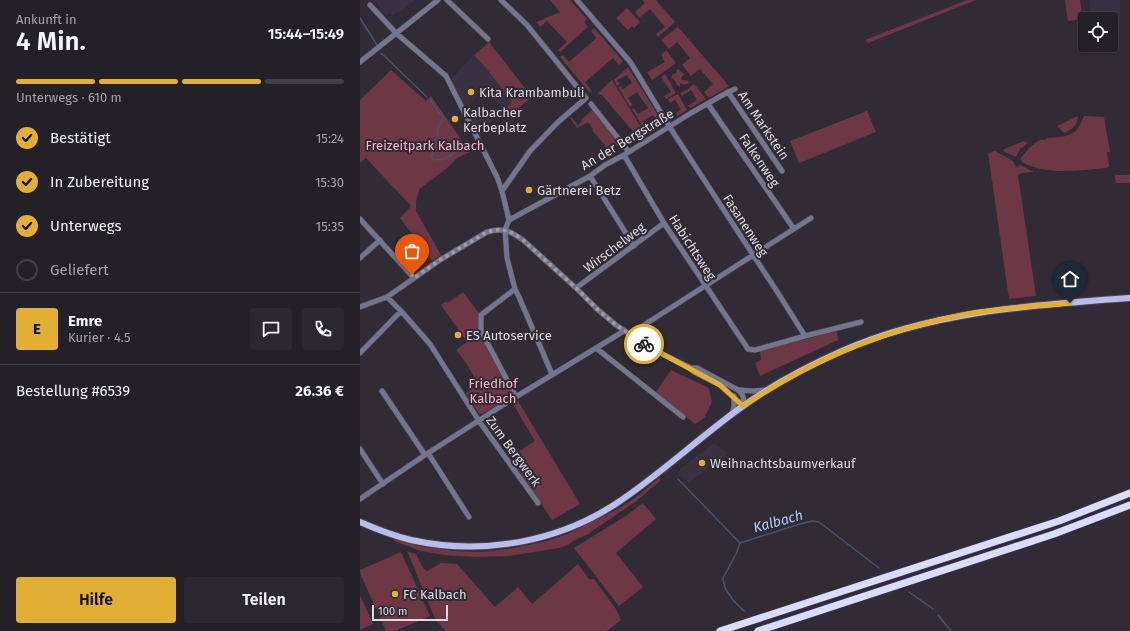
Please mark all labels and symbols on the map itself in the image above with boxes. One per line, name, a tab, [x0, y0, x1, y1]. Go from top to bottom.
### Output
place label: Kita Krambambuli	[479, 85, 584, 100]
marker: Kita Krambambuli	[466, 87, 476, 97]
street label: Am Markstein	[735, 88, 792, 163]
place label: Kalbacher Kerbeplatz	[463, 105, 527, 135]
street label: An der Bergstraße	[578, 106, 676, 173]
marker: Kalbacher Kerbeplatz	[450, 114, 460, 124]
street label: Falkenweg	[736, 131, 783, 190]
park label: Freizeitpark Kalbach	[366, 138, 484, 153]
place label: Gärtnerei Betz	[537, 183, 621, 198]
marker: Gärtnerei Betz	[524, 185, 534, 195]
street label: Fasanenweg	[720, 191, 771, 259]
street label: Habichtsweg	[666, 212, 719, 283]
street label: Wirschelweg	[581, 219, 648, 275]
pin	[395, 234, 429, 275]
pin	[1053, 262, 1087, 303]
courier	[624, 324, 664, 364]
place label: ES Autoservice	[466, 328, 552, 343]
marker: ES Autoservice	[453, 330, 463, 340]
park label: Friedhof Kalbach	[468, 376, 519, 406]
street label: Zum Bergwerk	[483, 413, 544, 490]
place label: Weihnachtsbaumverkauf	[710, 456, 857, 471]
marker: Weihnachtsbaumverkauf	[697, 458, 707, 468]
water label: Kalbach	[751, 507, 805, 536]
place label: FC Kalbach	[403, 587, 467, 602]
marker: FC Kalbach	[390, 589, 400, 599]
scale bar	[372, 603, 448, 622]

